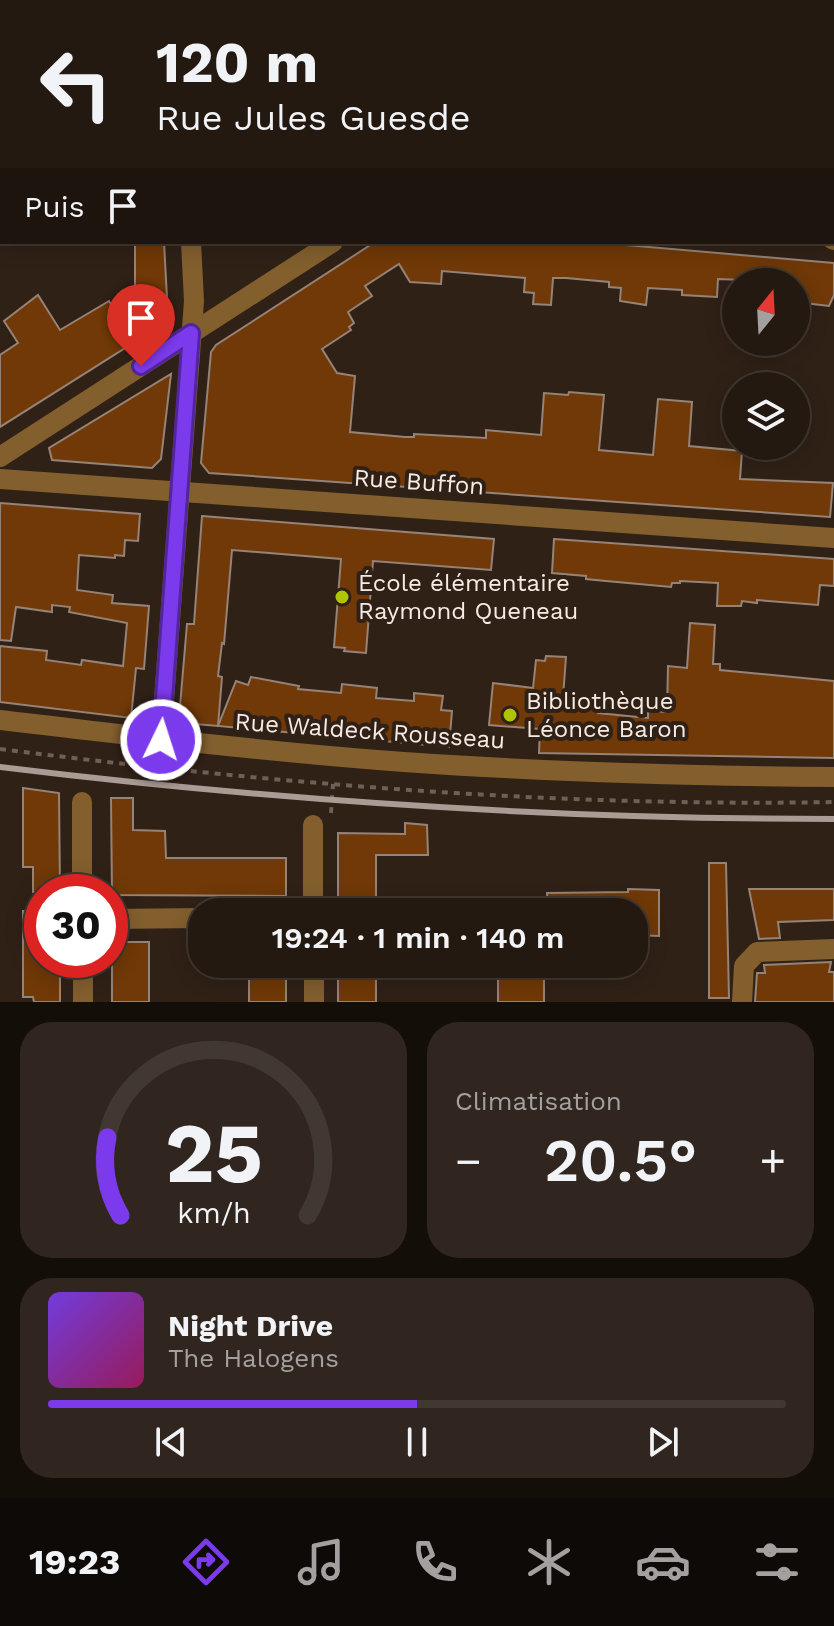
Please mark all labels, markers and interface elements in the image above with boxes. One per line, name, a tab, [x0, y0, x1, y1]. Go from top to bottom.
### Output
text: 120 m	[156, 30, 318, 96]
icon: left	[24, 32, 128, 136]
text: Rue Jules Guesde	[156, 97, 471, 139]
icon: arrive	[101, 184, 145, 228]
text: Puis	[24, 189, 85, 224]
north arrow	[722, 268, 810, 356]
map controls	[722, 268, 810, 460]
pin	[107, 284, 175, 366]
icon: arrive	[119, 296, 163, 340]
button: layers	[722, 372, 810, 460]
street label: Rue Buffon	[353, 463, 485, 501]
place label: École élémentaire Raymond Queneau	[358, 569, 578, 625]
marker: École élémentaire Raymond Queneau	[333, 588, 351, 606]
place label: Bibliothèque Léonce Baron	[526, 687, 687, 743]
position arrow	[119, 698, 203, 782]
marker: Bibliothèque Léonce Baron	[501, 706, 519, 724]
street label: Rue Waldeck Rousseau	[234, 708, 506, 754]
speed limit sign: 30	[24, 874, 128, 978]
text: 19:24 · 1 min · 140 m	[272, 920, 564, 955]
text: Climatisation	[455, 1086, 622, 1116]
text: 25	[164, 1105, 263, 1202]
text: 20.5°	[544, 1125, 697, 1196]
text: −	[455, 1135, 482, 1187]
text: +	[759, 1135, 786, 1187]
text: km/h	[177, 1196, 250, 1230]
text: Night Drive	[168, 1308, 333, 1343]
text: The Halogens	[168, 1343, 339, 1373]
icon: previous	[149, 1420, 193, 1464]
icon: pause	[395, 1420, 439, 1464]
icon: next	[641, 1420, 685, 1464]
icon: directions	[178, 1534, 234, 1590]
icon: music	[293, 1534, 349, 1590]
icon: phone	[407, 1534, 463, 1590]
icon: climate	[521, 1534, 577, 1590]
icon: car	[635, 1534, 691, 1590]
icon: filters	[749, 1534, 805, 1590]
text: 19:23	[29, 1541, 120, 1583]

